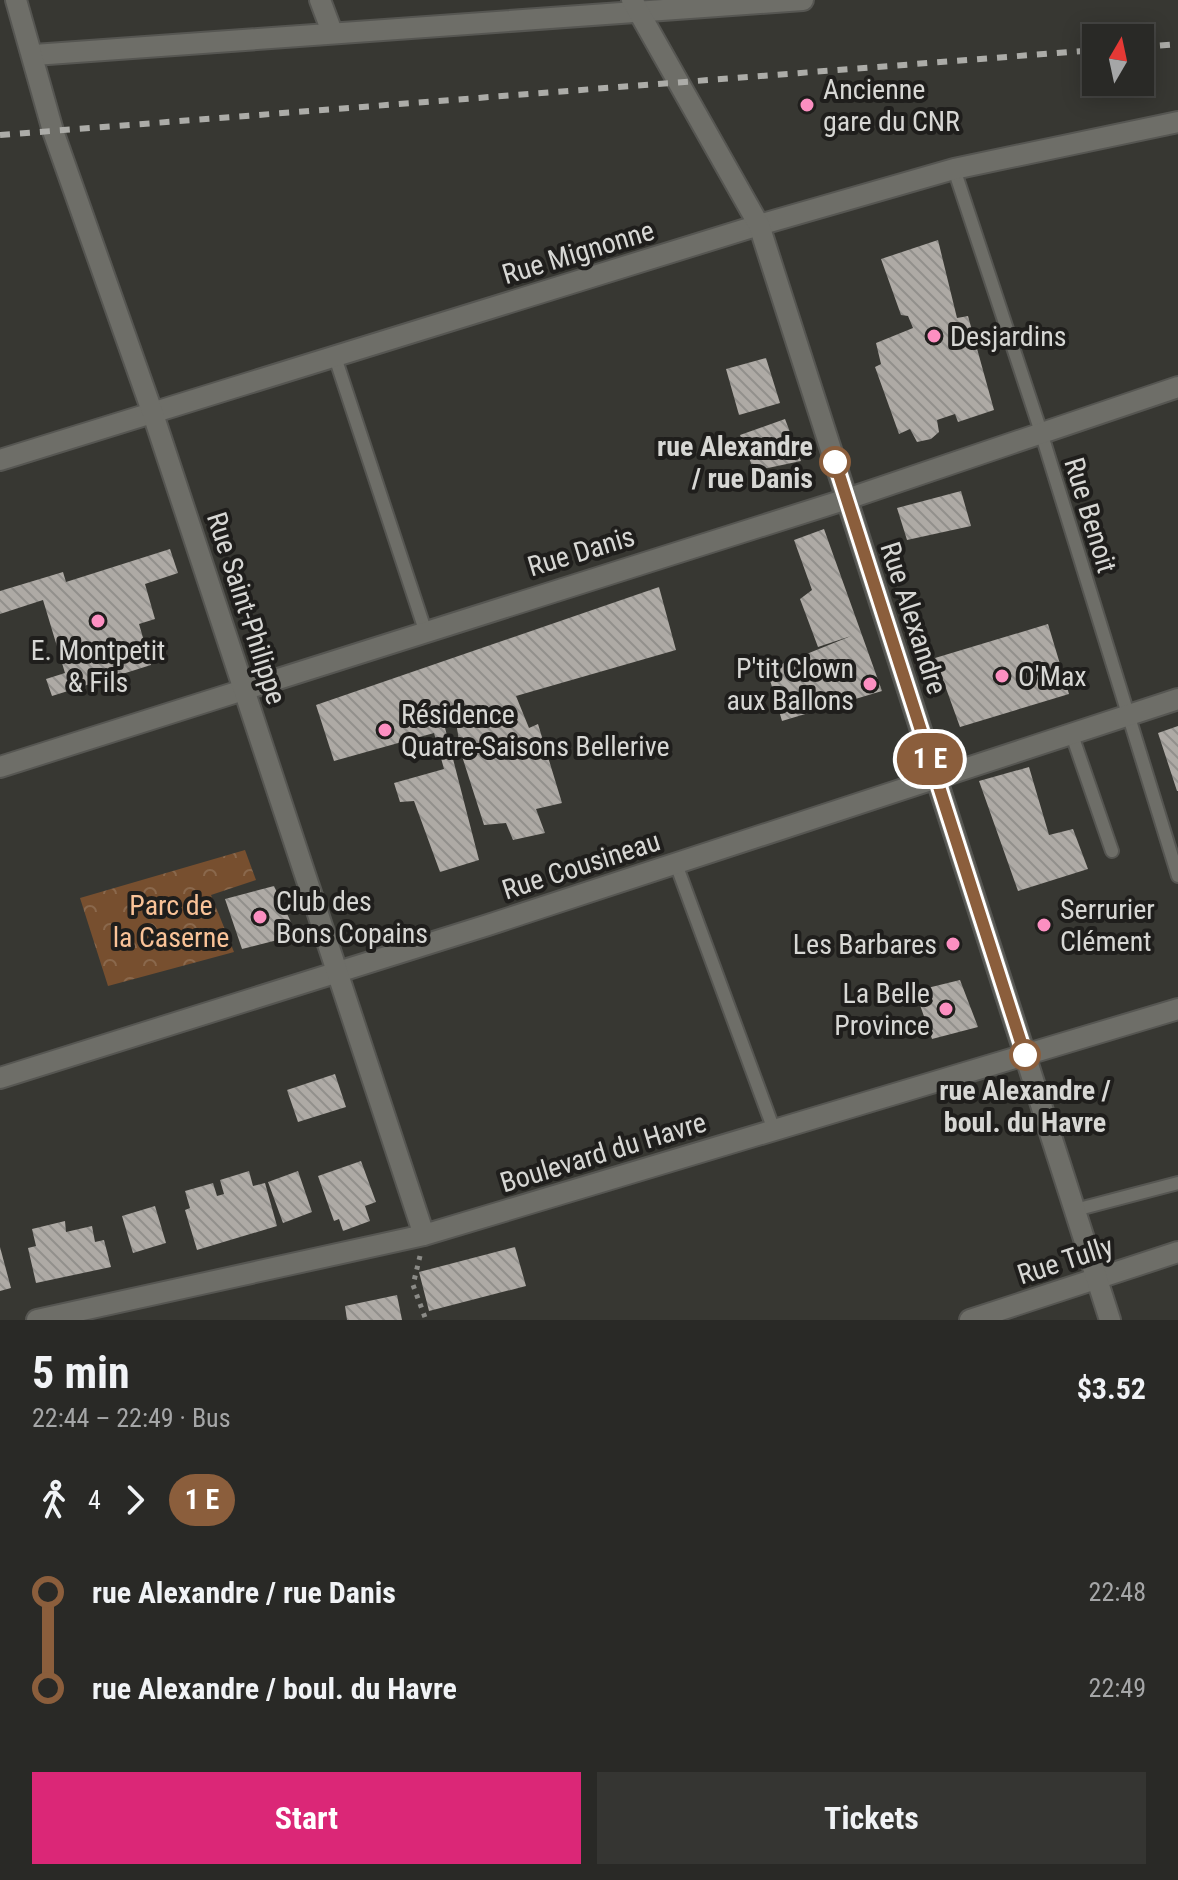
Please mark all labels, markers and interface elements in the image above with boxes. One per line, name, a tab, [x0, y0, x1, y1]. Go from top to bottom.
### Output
north arrow	[1082, 24, 1154, 96]
map controls	[1082, 24, 1154, 96]
place label: Ancienne gare du CNR	[823, 73, 960, 138]
marker: Ancienne gare du CNR	[798, 96, 816, 114]
street label: Rue Mignonne	[498, 214, 658, 291]
place label: Desjardins	[950, 320, 1066, 353]
marker: Desjardins	[925, 327, 943, 345]
place label: rue Alexandre / rue Danis	[657, 430, 813, 495]
marker: rue Alexandre / rue Danis	[820, 447, 850, 477]
street label: Rue Benoit	[1057, 454, 1124, 577]
street label: Rue Saint-Philippe	[200, 508, 293, 708]
street label: Rue Danis	[524, 520, 639, 583]
street label: Rue Alexandre	[873, 538, 954, 698]
marker: E. Montpetit & Fils	[89, 612, 107, 630]
place label: E. Montpetit & Fils	[31, 634, 165, 699]
place label: P'tit Clown aux Ballons	[726, 652, 854, 717]
place label: O'Max	[1018, 660, 1087, 693]
marker: O'Max	[993, 667, 1011, 685]
marker: P'tit Clown aux Ballons	[861, 675, 879, 693]
place label: Résidence Quatre-Saisons Bellerive	[401, 698, 670, 763]
marker: Résidence Quatre-Saisons Bellerive	[376, 721, 394, 739]
line badge: 1 E	[884, 733, 976, 785]
text: 1 E	[913, 742, 947, 775]
street label: Rue Cousineau	[498, 824, 664, 907]
place label: Club des Bons Copains	[276, 885, 428, 950]
park label: Parc de la Caserne	[113, 889, 229, 954]
place label: Serrurier Clément	[1060, 893, 1155, 958]
marker: Club des Bons Copains	[251, 908, 269, 926]
marker: Serrurier Clément	[1035, 916, 1053, 934]
place label: Les Barbares	[793, 928, 937, 961]
marker: Les Barbares	[944, 935, 962, 953]
place label: La Belle Province	[834, 977, 930, 1042]
marker: La Belle Province	[937, 1000, 955, 1018]
marker: rue Alexandre / boul. du Havre	[1010, 1040, 1040, 1070]
place label: rue Alexandre / boul. du Havre	[939, 1074, 1111, 1139]
street label: Boulevard du Havre	[496, 1105, 710, 1200]
street label: Rue Tully	[1013, 1229, 1118, 1291]
text: 5 min	[32, 1347, 130, 1399]
text: $3.52	[1077, 1371, 1146, 1406]
text: 22:44 – 22:49 · Bus	[32, 1403, 231, 1433]
icon: walk	[32, 1478, 76, 1522]
icon: forward	[113, 1478, 157, 1522]
text: 1 E	[185, 1483, 219, 1516]
text: 4	[88, 1485, 101, 1515]
text: rue Alexandre / rue Danis	[92, 1575, 396, 1610]
text: 22:48	[1089, 1577, 1146, 1607]
text: rue Alexandre / boul. du Havre	[92, 1671, 457, 1706]
text: 22:49	[1089, 1673, 1146, 1703]
button: Start	[32, 1772, 581, 1864]
button: Tickets	[597, 1772, 1146, 1864]

